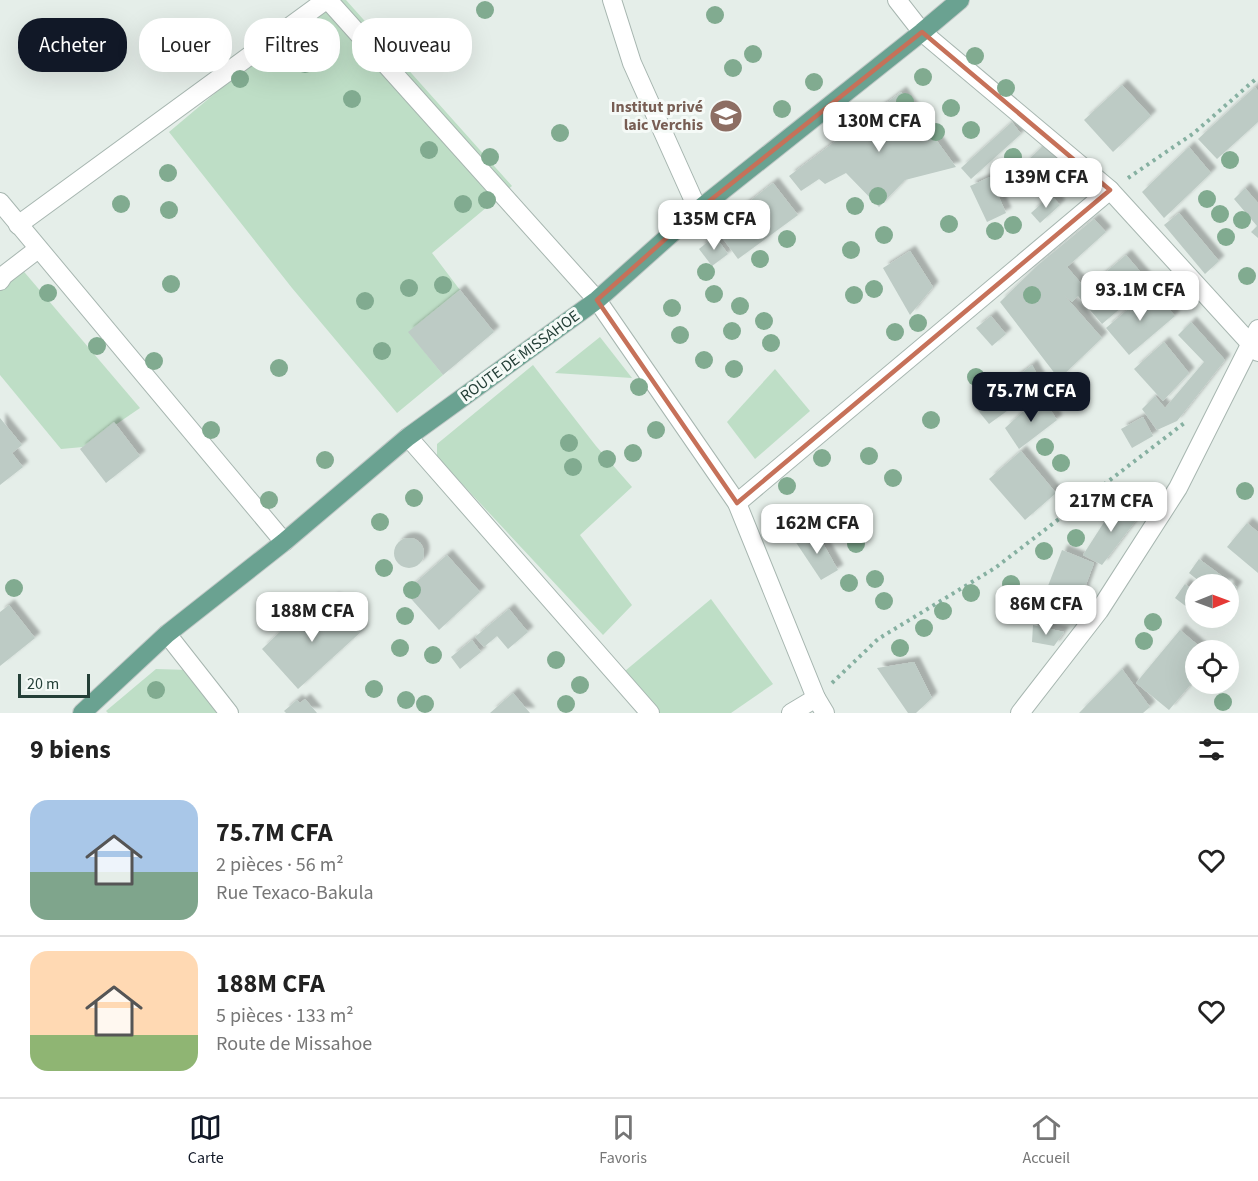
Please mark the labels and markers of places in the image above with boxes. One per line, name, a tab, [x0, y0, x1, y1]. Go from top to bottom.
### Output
place label: Institut privé laic Verchis	[611, 96, 703, 136]
school or university icon: Institut privé laic Verchis	[708, 98, 744, 134]
pin: 130M CFA	[817, 102, 941, 153]
pin: 139M CFA	[984, 158, 1108, 209]
pin: 135M CFA	[652, 200, 776, 251]
pin: 93.1M CFA	[1071, 271, 1209, 322]
pin: 75.7M CFA	[962, 372, 1100, 423]
pin: 217M CFA	[1049, 482, 1173, 533]
pin: 162M CFA	[755, 504, 879, 555]
pin: 86M CFA	[991, 585, 1101, 636]
pin: 188M CFA	[250, 592, 374, 643]

